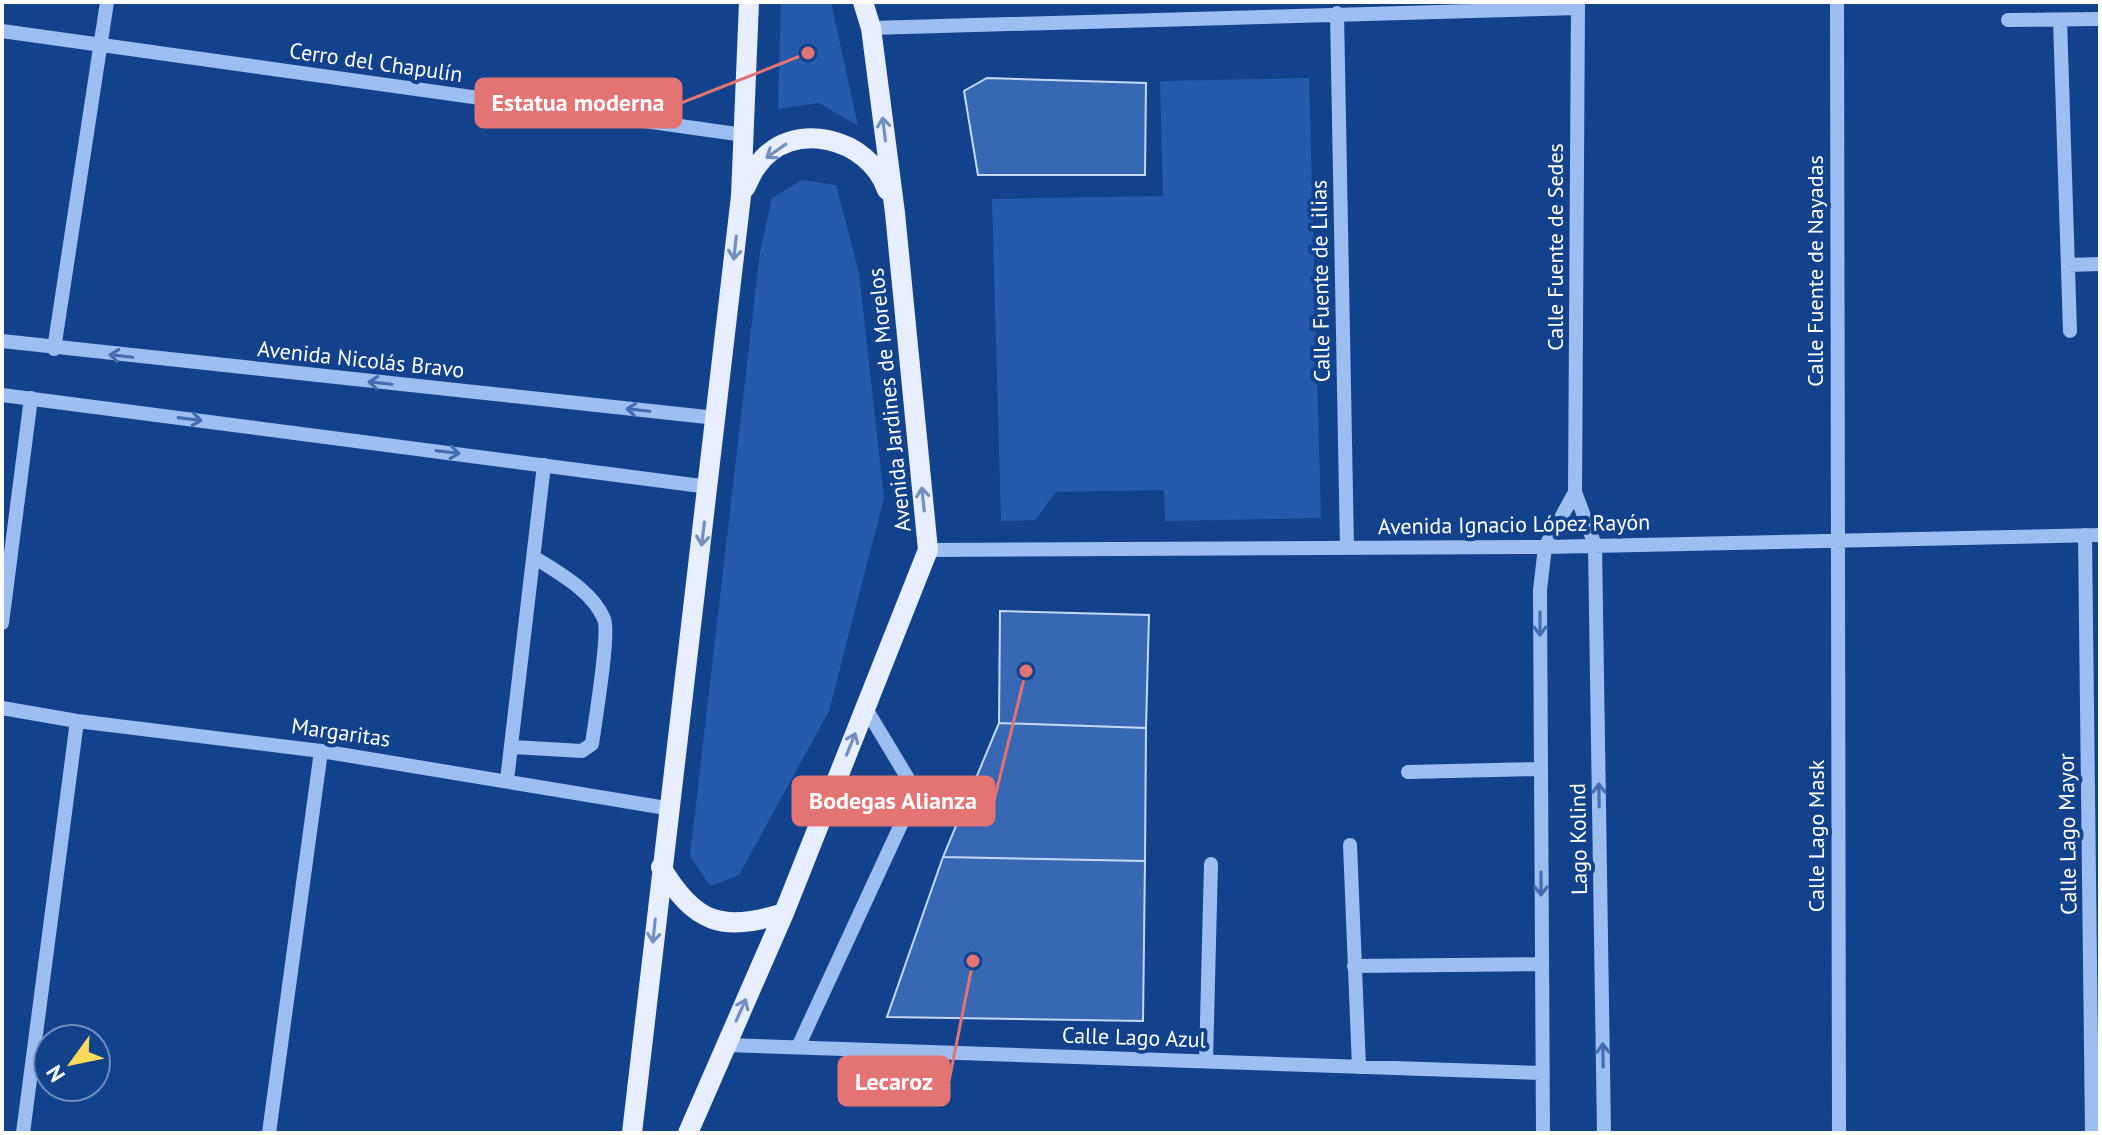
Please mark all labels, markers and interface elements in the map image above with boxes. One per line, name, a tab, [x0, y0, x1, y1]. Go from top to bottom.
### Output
street label: Cerro del Chapulín	[288, 36, 464, 88]
callout: Estatua moderna	[476, 79, 681, 127]
text: Estatua moderna	[492, 87, 664, 118]
one-way arrow	[876, 117, 891, 142]
one-way arrow	[766, 143, 788, 159]
street label: Calle Fuente de Sedes	[1541, 143, 1569, 351]
street label: Calle Fuente de Nayadas	[1801, 155, 1829, 387]
street label: Calle Fuente de Lilias	[1304, 180, 1336, 382]
one-way arrow	[728, 234, 743, 260]
street label: Avenida Jardines de Morelos	[861, 267, 917, 533]
street label: Avenida Nicolás Bravo	[256, 334, 466, 384]
one-way arrow	[108, 348, 135, 363]
one-way arrow	[367, 375, 394, 390]
one-way arrow	[625, 403, 652, 418]
one-way arrow	[177, 411, 203, 426]
one-way arrow	[435, 445, 460, 460]
one-way arrow	[915, 486, 930, 513]
street label: Avenida Ignacio López Rayón	[1378, 508, 1650, 540]
one-way arrow	[696, 520, 711, 547]
one-way arrow	[1532, 610, 1548, 637]
street label: Margaritas	[290, 711, 392, 753]
one-way arrow	[844, 732, 859, 757]
street label: Calle Lago Mayor	[2052, 752, 2082, 915]
street label: Calle Lago Mask	[1802, 759, 1830, 912]
callout: Bodegas Alianza	[793, 777, 994, 825]
one-way arrow	[1591, 782, 1607, 809]
street label: Lago Kolind	[1563, 783, 1593, 895]
text: Bodegas Alianza	[809, 785, 977, 816]
one-way arrow	[1533, 870, 1549, 897]
one-way arrow	[647, 917, 662, 944]
one-way arrow	[735, 998, 750, 1023]
street label: Calle Lago Azul	[1061, 1020, 1207, 1054]
north arrow	[32, 1023, 112, 1103]
one-way arrow	[1595, 1042, 1611, 1069]
callout: Lecaroz	[839, 1057, 949, 1105]
text: N	[40, 1060, 71, 1088]
text: Lecaroz	[855, 1066, 933, 1097]

